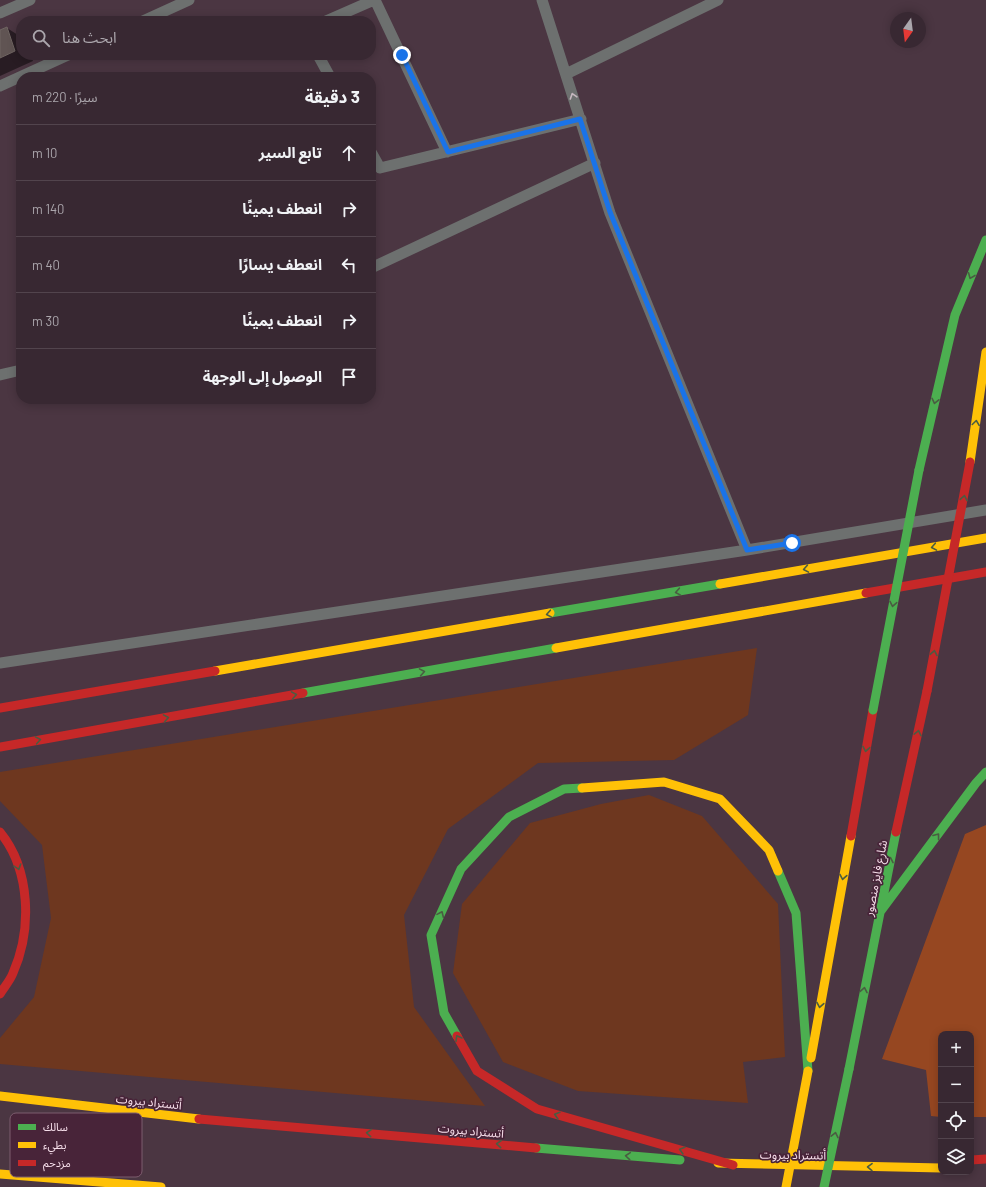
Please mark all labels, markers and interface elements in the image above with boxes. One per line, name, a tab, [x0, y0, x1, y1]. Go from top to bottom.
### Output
north arrow	[890, 12, 926, 48]
search box	[16, 16, 376, 60]
icon: search	[30, 27, 52, 49]
text: ابحث هنا	[62, 28, 117, 46]
route end	[393, 46, 411, 64]
text: 3 دقيقة	[305, 86, 360, 106]
text: سيرًا · 220 m	[32, 89, 98, 105]
one-way arrow	[569, 92, 578, 99]
icon: ahead	[338, 142, 360, 164]
text: تابع السير	[259, 143, 322, 161]
text: 10 m	[32, 145, 57, 161]
icon: right	[338, 198, 360, 220]
text: انعطف يمينًا	[242, 199, 322, 217]
text: 140 m	[32, 201, 64, 217]
icon: left	[338, 254, 360, 276]
text: انعطف يسارًا	[238, 255, 322, 273]
text: 40 m	[32, 257, 60, 273]
one-way arrow	[968, 272, 976, 280]
icon: right	[338, 310, 360, 332]
text: انعطف يمينًا	[242, 311, 322, 329]
text: 30 m	[32, 313, 59, 329]
icon: arrive	[338, 366, 360, 388]
text: الوصول إلى الوجهة	[203, 367, 322, 385]
one-way arrow	[932, 398, 940, 404]
one-way arrow	[971, 420, 980, 427]
one-way arrow	[959, 494, 967, 501]
route start	[783, 534, 801, 552]
one-way arrow	[931, 543, 937, 551]
one-way arrow	[803, 565, 809, 573]
one-way arrow	[674, 587, 681, 595]
one-way arrow	[890, 601, 898, 607]
one-way arrow	[546, 609, 553, 617]
one-way arrow	[929, 650, 938, 656]
one-way arrow	[419, 668, 426, 677]
one-way arrow	[291, 691, 298, 700]
one-way arrow	[163, 714, 170, 722]
one-way arrow	[913, 729, 921, 736]
one-way arrow	[35, 736, 42, 745]
one-way arrow	[862, 746, 870, 752]
one-way arrow	[932, 833, 939, 840]
street label: شارع فايز منصور	[861, 839, 892, 919]
one-way arrow	[886, 856, 894, 863]
one-way arrow	[13, 863, 22, 870]
one-way arrow	[839, 874, 848, 880]
one-way arrow	[436, 911, 444, 919]
one-way arrow	[859, 987, 868, 993]
one-way arrow	[816, 1002, 825, 1008]
map controls	[938, 1031, 974, 1175]
button: +	[938, 1031, 974, 1067]
one-way arrow	[456, 1035, 463, 1042]
button: −	[938, 1067, 974, 1103]
street label: أتستراد بيروت	[115, 1091, 183, 1112]
button: locate	[938, 1103, 974, 1139]
one-way arrow	[554, 1111, 561, 1120]
legend	[10, 1113, 142, 1177]
text: سالك	[43, 1120, 68, 1133]
street label: أتستراد بيروت	[437, 1120, 505, 1141]
one-way arrow	[366, 1129, 372, 1138]
one-way arrow	[830, 1132, 838, 1138]
text: بطيء	[43, 1138, 66, 1155]
button: layers	[938, 1139, 974, 1175]
one-way arrow	[496, 1140, 502, 1149]
one-way arrow	[679, 1146, 686, 1155]
street label: أتستراد بيروت	[760, 1146, 826, 1163]
one-way arrow	[625, 1151, 631, 1160]
text: مزدحم	[43, 1156, 71, 1172]
one-way arrow	[867, 1163, 873, 1171]

